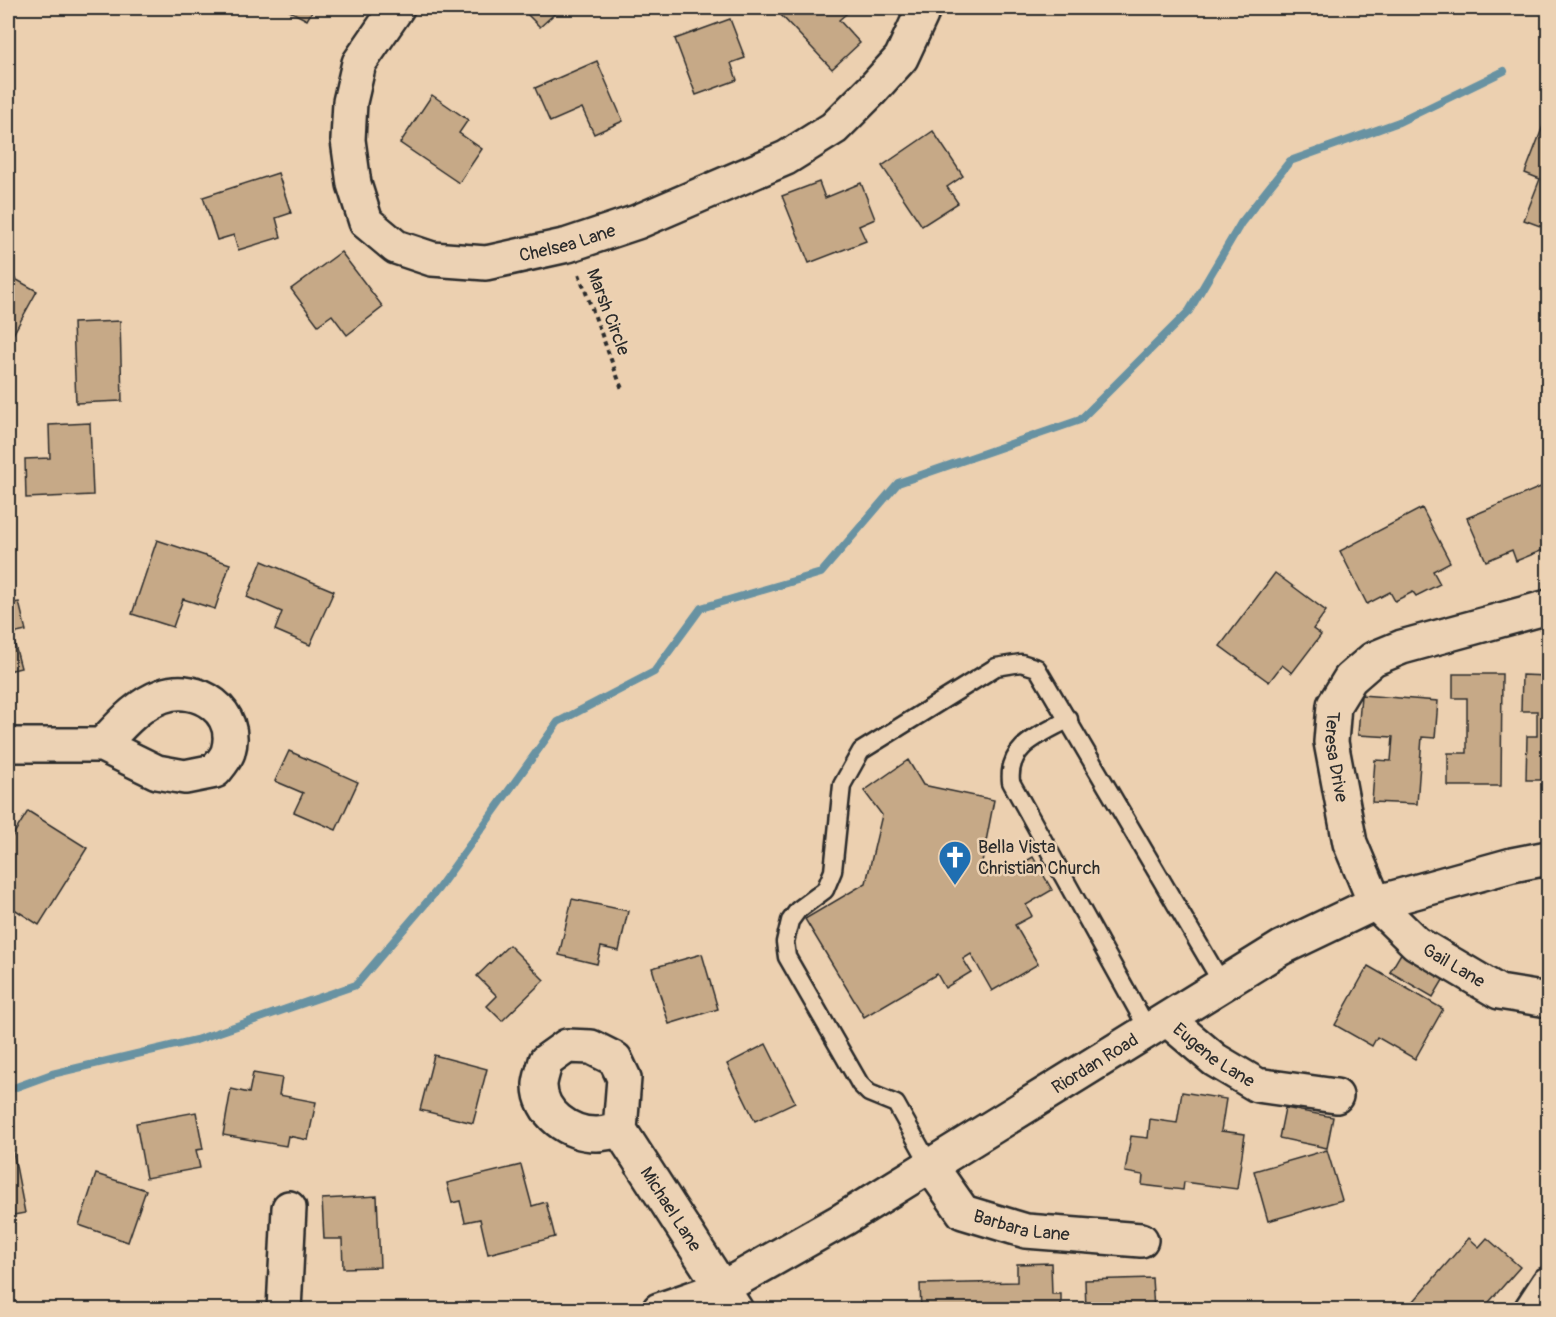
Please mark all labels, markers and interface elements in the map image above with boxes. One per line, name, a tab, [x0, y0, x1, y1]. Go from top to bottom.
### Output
street label: Chelsea Lane	[517, 218, 618, 267]
street label: Marsh Circle	[581, 265, 635, 359]
street label: Teresa Drive	[1319, 711, 1354, 804]
place label: Bella Vista Christian Church	[978, 836, 1100, 880]
church icon: Bella Vista Christian Church	[937, 839, 973, 886]
street label: Gail Lane	[1418, 938, 1490, 993]
street label: Eugene Lane	[1168, 1018, 1259, 1093]
street label: Riordan Road	[1047, 1028, 1142, 1099]
street label: Michael Lane	[635, 1162, 707, 1256]
street label: Barbara Lane	[971, 1204, 1071, 1246]

